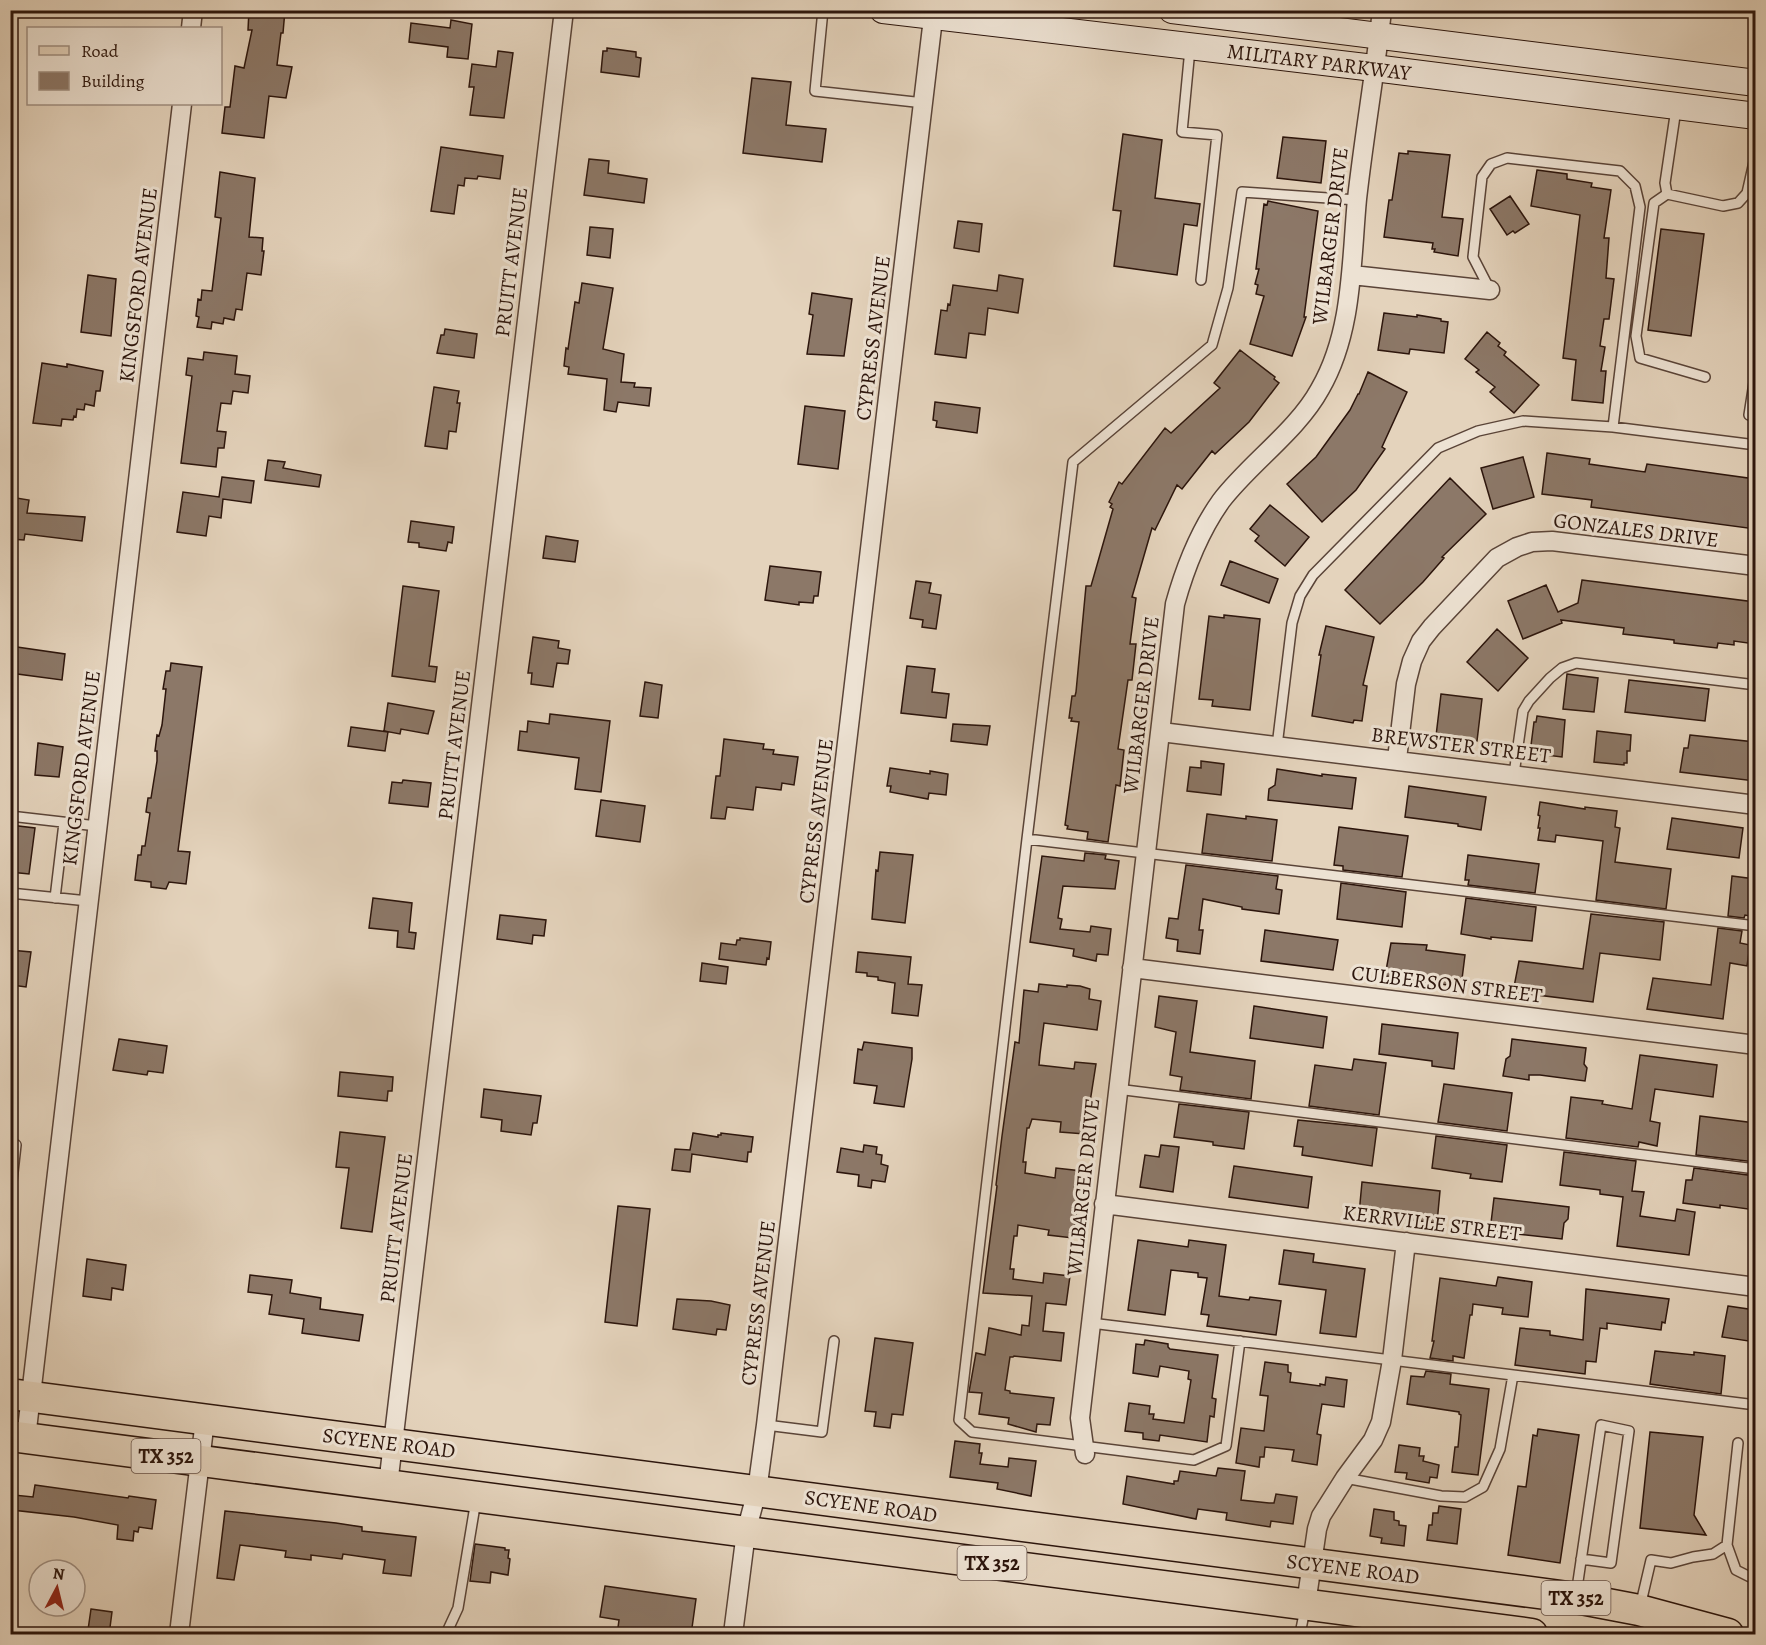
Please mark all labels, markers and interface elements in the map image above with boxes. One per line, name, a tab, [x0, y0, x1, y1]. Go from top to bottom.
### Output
legend	[27, 27, 222, 105]
street label: MILITARY PARKWAY	[1225, 37, 1413, 87]
text: Road	[81, 39, 119, 63]
text: Building	[81, 69, 145, 93]
street label: WILBARGER DRIVE	[1305, 146, 1355, 327]
street label: PRUITT AVENUE	[488, 185, 534, 339]
street label: KINGSFORD AVENUE	[112, 186, 164, 384]
street label: CYPRESS AVENUE	[849, 254, 897, 422]
street label: GONZALES DRIVE	[1552, 506, 1720, 554]
street label: WILBARGER DRIVE	[1116, 615, 1166, 796]
street label: PRUITT AVENUE	[431, 668, 477, 822]
street label: KINGSFORD AVENUE	[55, 669, 107, 867]
street label: BREWSTER STREET	[1370, 720, 1553, 770]
street label: CYPRESS AVENUE	[792, 737, 840, 905]
street label: CULBERSON STREET	[1350, 958, 1545, 1010]
street label: WILBARGER DRIVE	[1060, 1097, 1106, 1278]
street label: PRUITT AVENUE	[373, 1151, 419, 1305]
street label: KERRVILLE STREET	[1341, 1198, 1523, 1248]
street label: CYPRESS AVENUE	[734, 1219, 782, 1387]
street label: SCYENE ROAD	[321, 1421, 457, 1465]
road number: TX 352	[132, 1439, 201, 1473]
street label: SCYENE ROAD	[803, 1483, 939, 1529]
road number: TX 352	[958, 1546, 1026, 1580]
street label: SCYENE ROAD	[1285, 1547, 1421, 1591]
north arrow	[27, 1558, 87, 1618]
text: N	[52, 1562, 66, 1586]
road number: TX 352	[1542, 1581, 1610, 1615]

